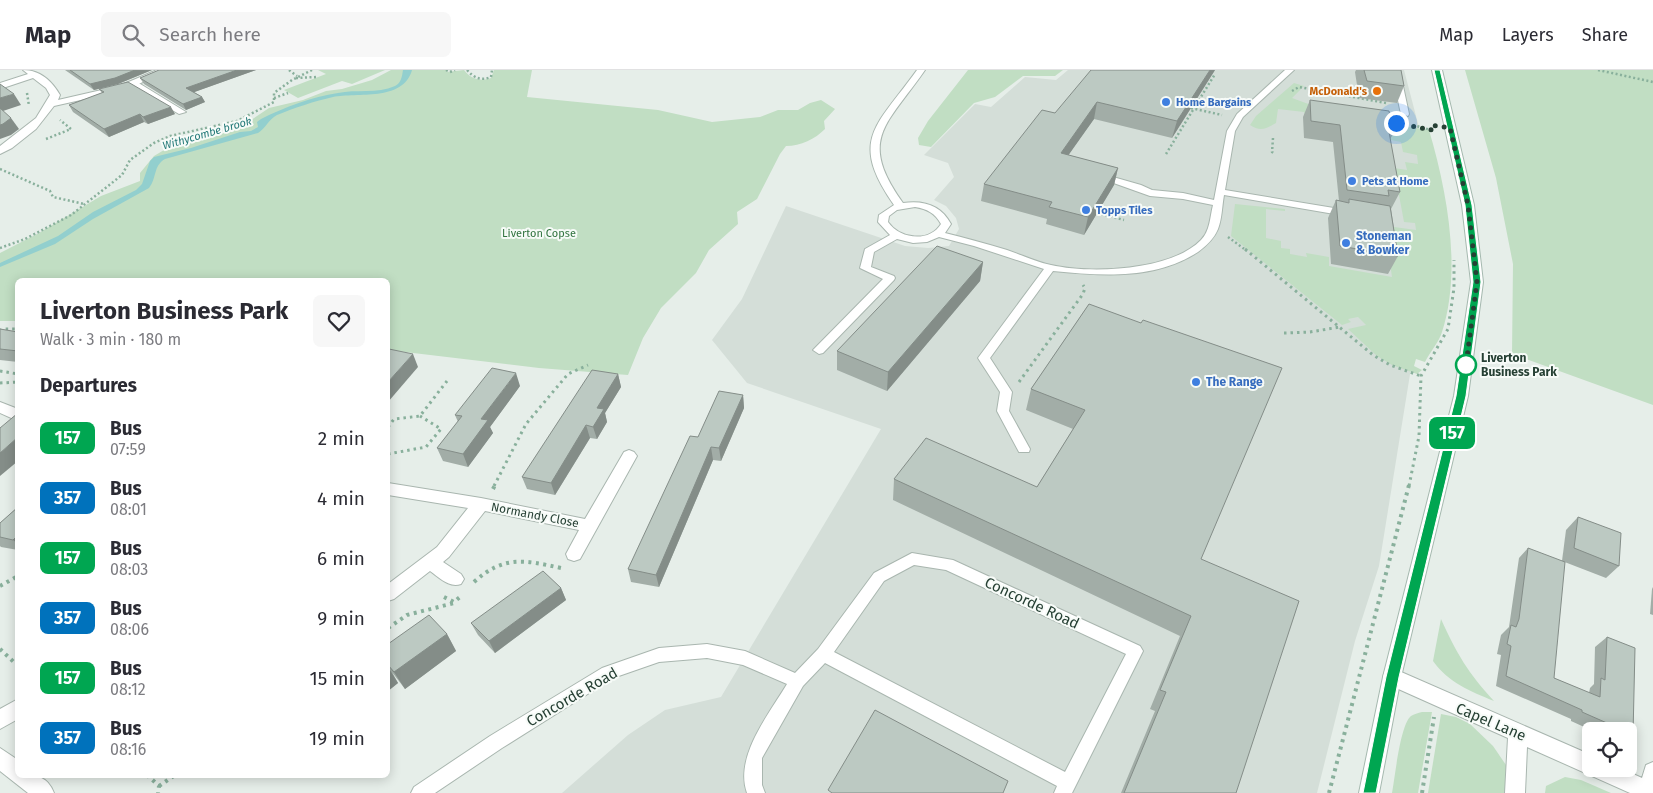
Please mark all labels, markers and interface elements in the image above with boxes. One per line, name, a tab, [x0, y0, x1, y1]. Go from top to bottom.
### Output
search box	[101, 12, 451, 57]
text: Map	[25, 21, 71, 49]
icon: search	[119, 21, 147, 49]
text: Search here	[159, 23, 261, 46]
text: Map	[1439, 24, 1474, 46]
text: Layers	[1502, 24, 1554, 46]
text: Share	[1582, 24, 1628, 46]
place label: McDonald's	[1310, 85, 1368, 98]
marker: McDonald's	[1371, 85, 1383, 97]
marker: Home Bargains	[1160, 96, 1172, 108]
place label: Home Bargains	[1176, 96, 1252, 109]
your location	[1384, 111, 1409, 136]
water label: Withycombe brook	[161, 115, 253, 152]
marker: Pets at Home	[1346, 175, 1358, 187]
place label: Pets at Home	[1362, 175, 1429, 188]
marker: Topps Tiles	[1080, 204, 1092, 216]
place label: Topps Tiles	[1096, 204, 1153, 217]
park label: Liverton Copse	[502, 227, 576, 240]
place label: Stoneman & Bowker	[1356, 229, 1412, 257]
marker: Stoneman & Bowker	[1340, 237, 1352, 249]
button: heart	[313, 295, 365, 347]
text: Liverton Business Park	[40, 297, 288, 325]
text: Walk · 3 min · 180 m	[40, 330, 181, 349]
place label: Liverton Business Park	[1481, 351, 1557, 379]
marker: Liverton Business Park	[1455, 354, 1477, 376]
text: Departures	[40, 374, 137, 397]
place label: The Range	[1206, 375, 1263, 389]
marker: The Range	[1190, 376, 1202, 388]
text: Bus	[110, 417, 142, 440]
line badge: 157	[1423, 417, 1481, 449]
text: 157	[1439, 422, 1465, 444]
text: 157	[55, 427, 80, 449]
text: 2 min	[318, 427, 365, 450]
text: 07:59	[110, 440, 146, 459]
text: Bus	[110, 477, 142, 500]
text: 357	[54, 487, 81, 509]
text: 4 min	[317, 487, 365, 510]
text: 08:01	[110, 500, 147, 519]
street label: Normandy Close	[490, 500, 580, 530]
text: Bus	[110, 537, 142, 560]
text: 157	[55, 547, 80, 569]
text: 6 min	[317, 547, 365, 570]
text: 08:03	[110, 560, 148, 579]
street label: Concorde Road	[982, 573, 1082, 633]
text: Bus	[110, 597, 142, 620]
text: 357	[54, 607, 81, 629]
text: 9 min	[317, 607, 365, 630]
text: 08:06	[110, 620, 149, 639]
text: Bus	[110, 657, 142, 680]
street label: Concorde Road	[523, 664, 621, 730]
text: 157	[55, 667, 80, 689]
text: 15 min	[309, 667, 365, 690]
text: 08:12	[110, 680, 146, 699]
street label: Capel Lane	[1453, 699, 1529, 745]
text: Bus	[110, 717, 142, 740]
map controls	[1582, 722, 1637, 777]
button: locate	[1582, 722, 1637, 777]
text: 357	[54, 727, 81, 749]
text: 19 min	[309, 727, 365, 750]
text: 08:16	[110, 740, 146, 759]

